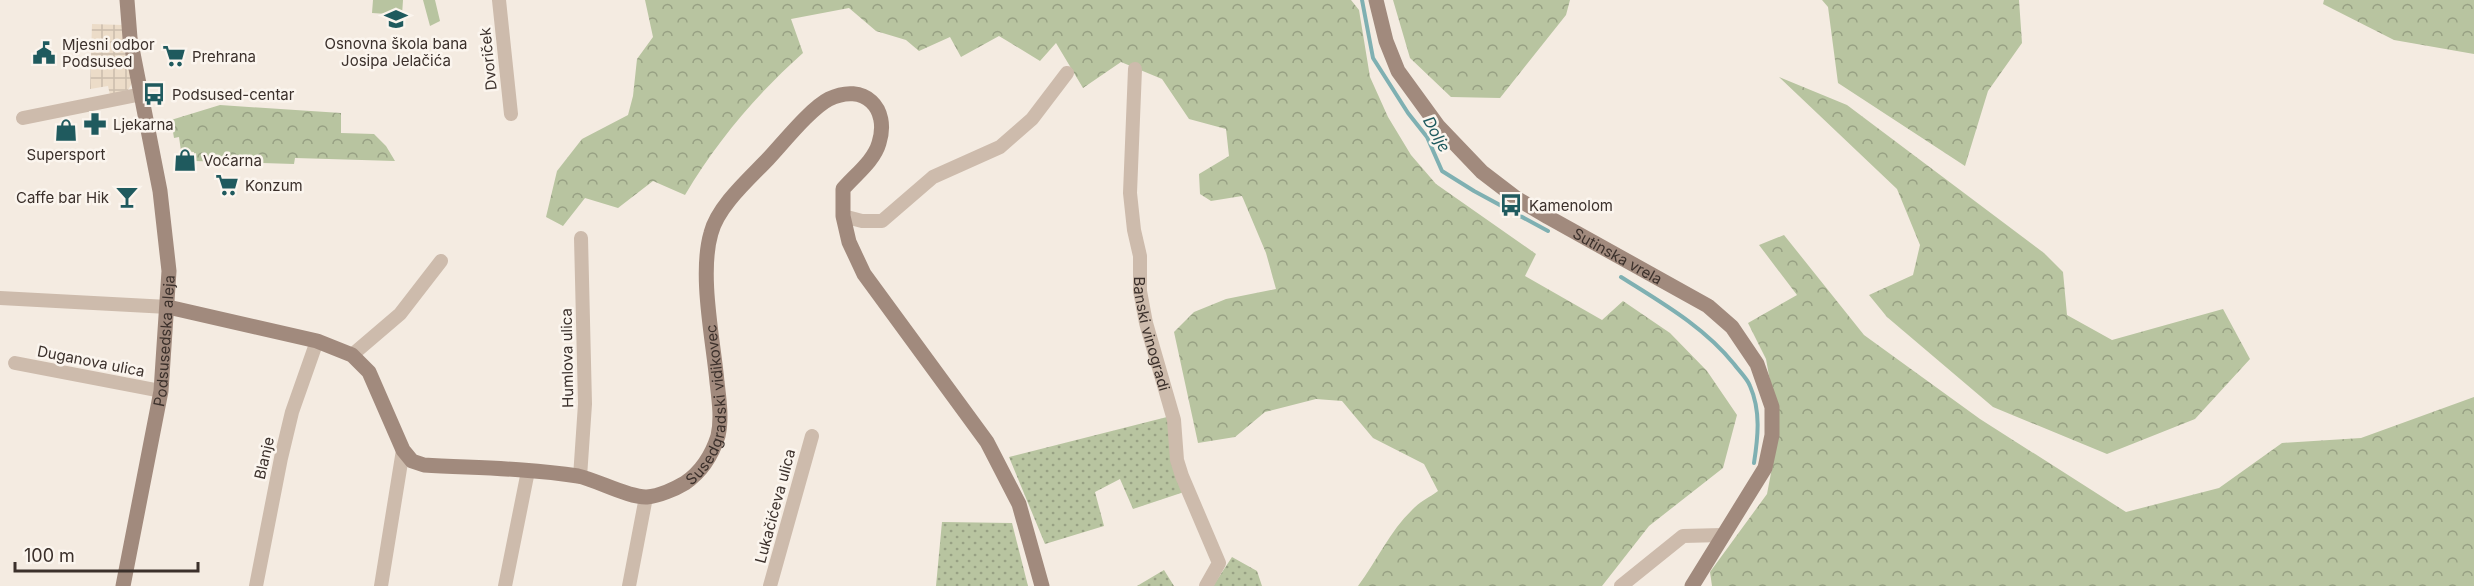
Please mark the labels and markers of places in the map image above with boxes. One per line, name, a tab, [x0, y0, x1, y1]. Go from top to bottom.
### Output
school or university icon: Osnovna škola bana Josipa Jelačića	[383, 6, 409, 32]
place label: Osnovna škola bana Josipa Jelačića	[324, 34, 468, 70]
place label: Mjesni odbor Podsused	[62, 35, 155, 71]
public building icon: Mjesni odbor Podsused	[31, 40, 57, 66]
supermarket icon: Prehrana	[161, 43, 187, 69]
place label: Prehrana	[192, 47, 256, 66]
bus stop icon: Podsused-centar	[141, 81, 167, 107]
place label: Podsused-centar	[172, 85, 295, 104]
pharmacy icon: Ljekarna	[82, 111, 108, 137]
place label: Ljekarna	[113, 115, 174, 134]
shop icon: Supersport	[53, 117, 79, 143]
place label: Supersport	[27, 145, 106, 164]
shop icon: Voćarna	[172, 147, 198, 173]
place label: Voćarna	[203, 151, 262, 170]
supermarket icon: Konzum	[214, 172, 240, 198]
place label: Konzum	[245, 176, 303, 195]
bar icon: Caffe bar Hik	[114, 184, 140, 210]
place label: Caffe bar Hik	[16, 188, 110, 207]
bus stop icon: Kamenolom	[1498, 192, 1524, 218]
place label: Kamenolom	[1529, 196, 1613, 215]

